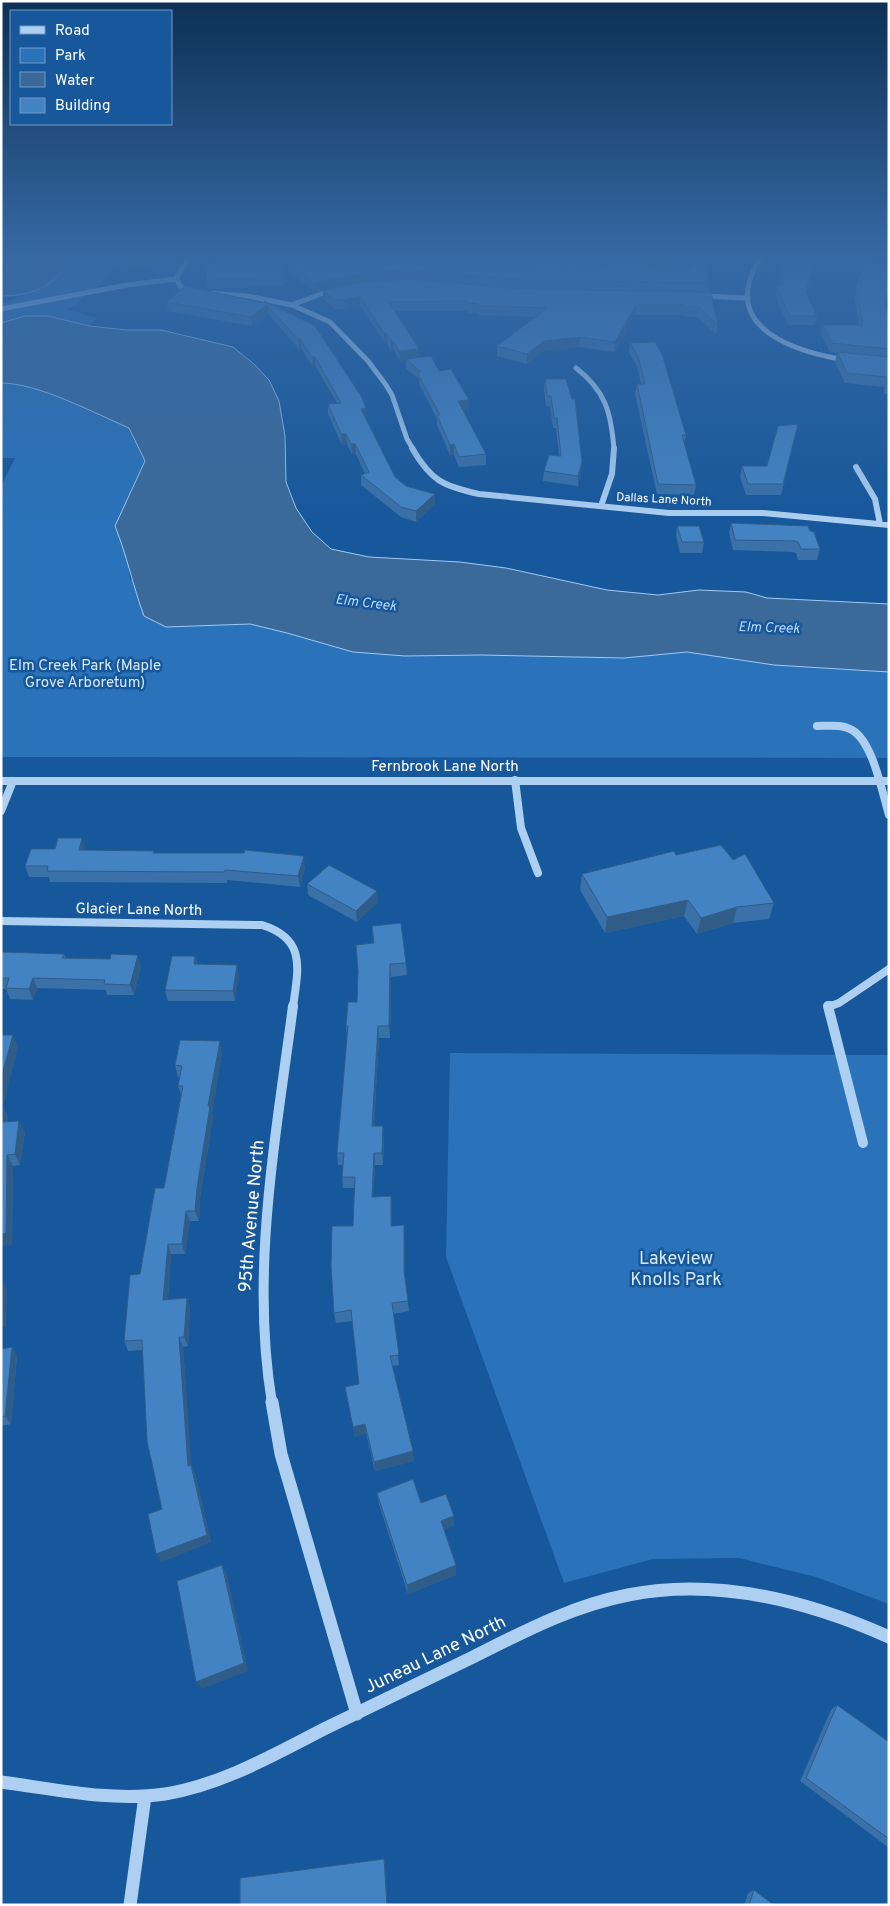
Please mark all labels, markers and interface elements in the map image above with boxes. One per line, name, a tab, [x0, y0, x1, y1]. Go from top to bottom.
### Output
legend	[10, 10, 172, 125]
text: Road	[55, 22, 90, 41]
text: Park	[55, 47, 86, 66]
text: Water	[55, 72, 95, 91]
text: Building	[55, 97, 110, 116]
street label: Dallas Lane North	[616, 490, 712, 510]
water label: Elm Creek	[334, 591, 398, 616]
water label: Elm Creek	[738, 619, 801, 638]
park label: Elm Creek Park (Maple Grove Arboretum)	[9, 657, 161, 693]
street label: Fernbrook Lane North	[371, 758, 519, 777]
street label: Glacier Lane North	[75, 900, 203, 921]
street label: 95th Avenue North	[234, 1139, 271, 1293]
park label: Lakeview Knolls Park	[630, 1248, 722, 1292]
street label: Juneau Lane North	[361, 1611, 510, 1700]

